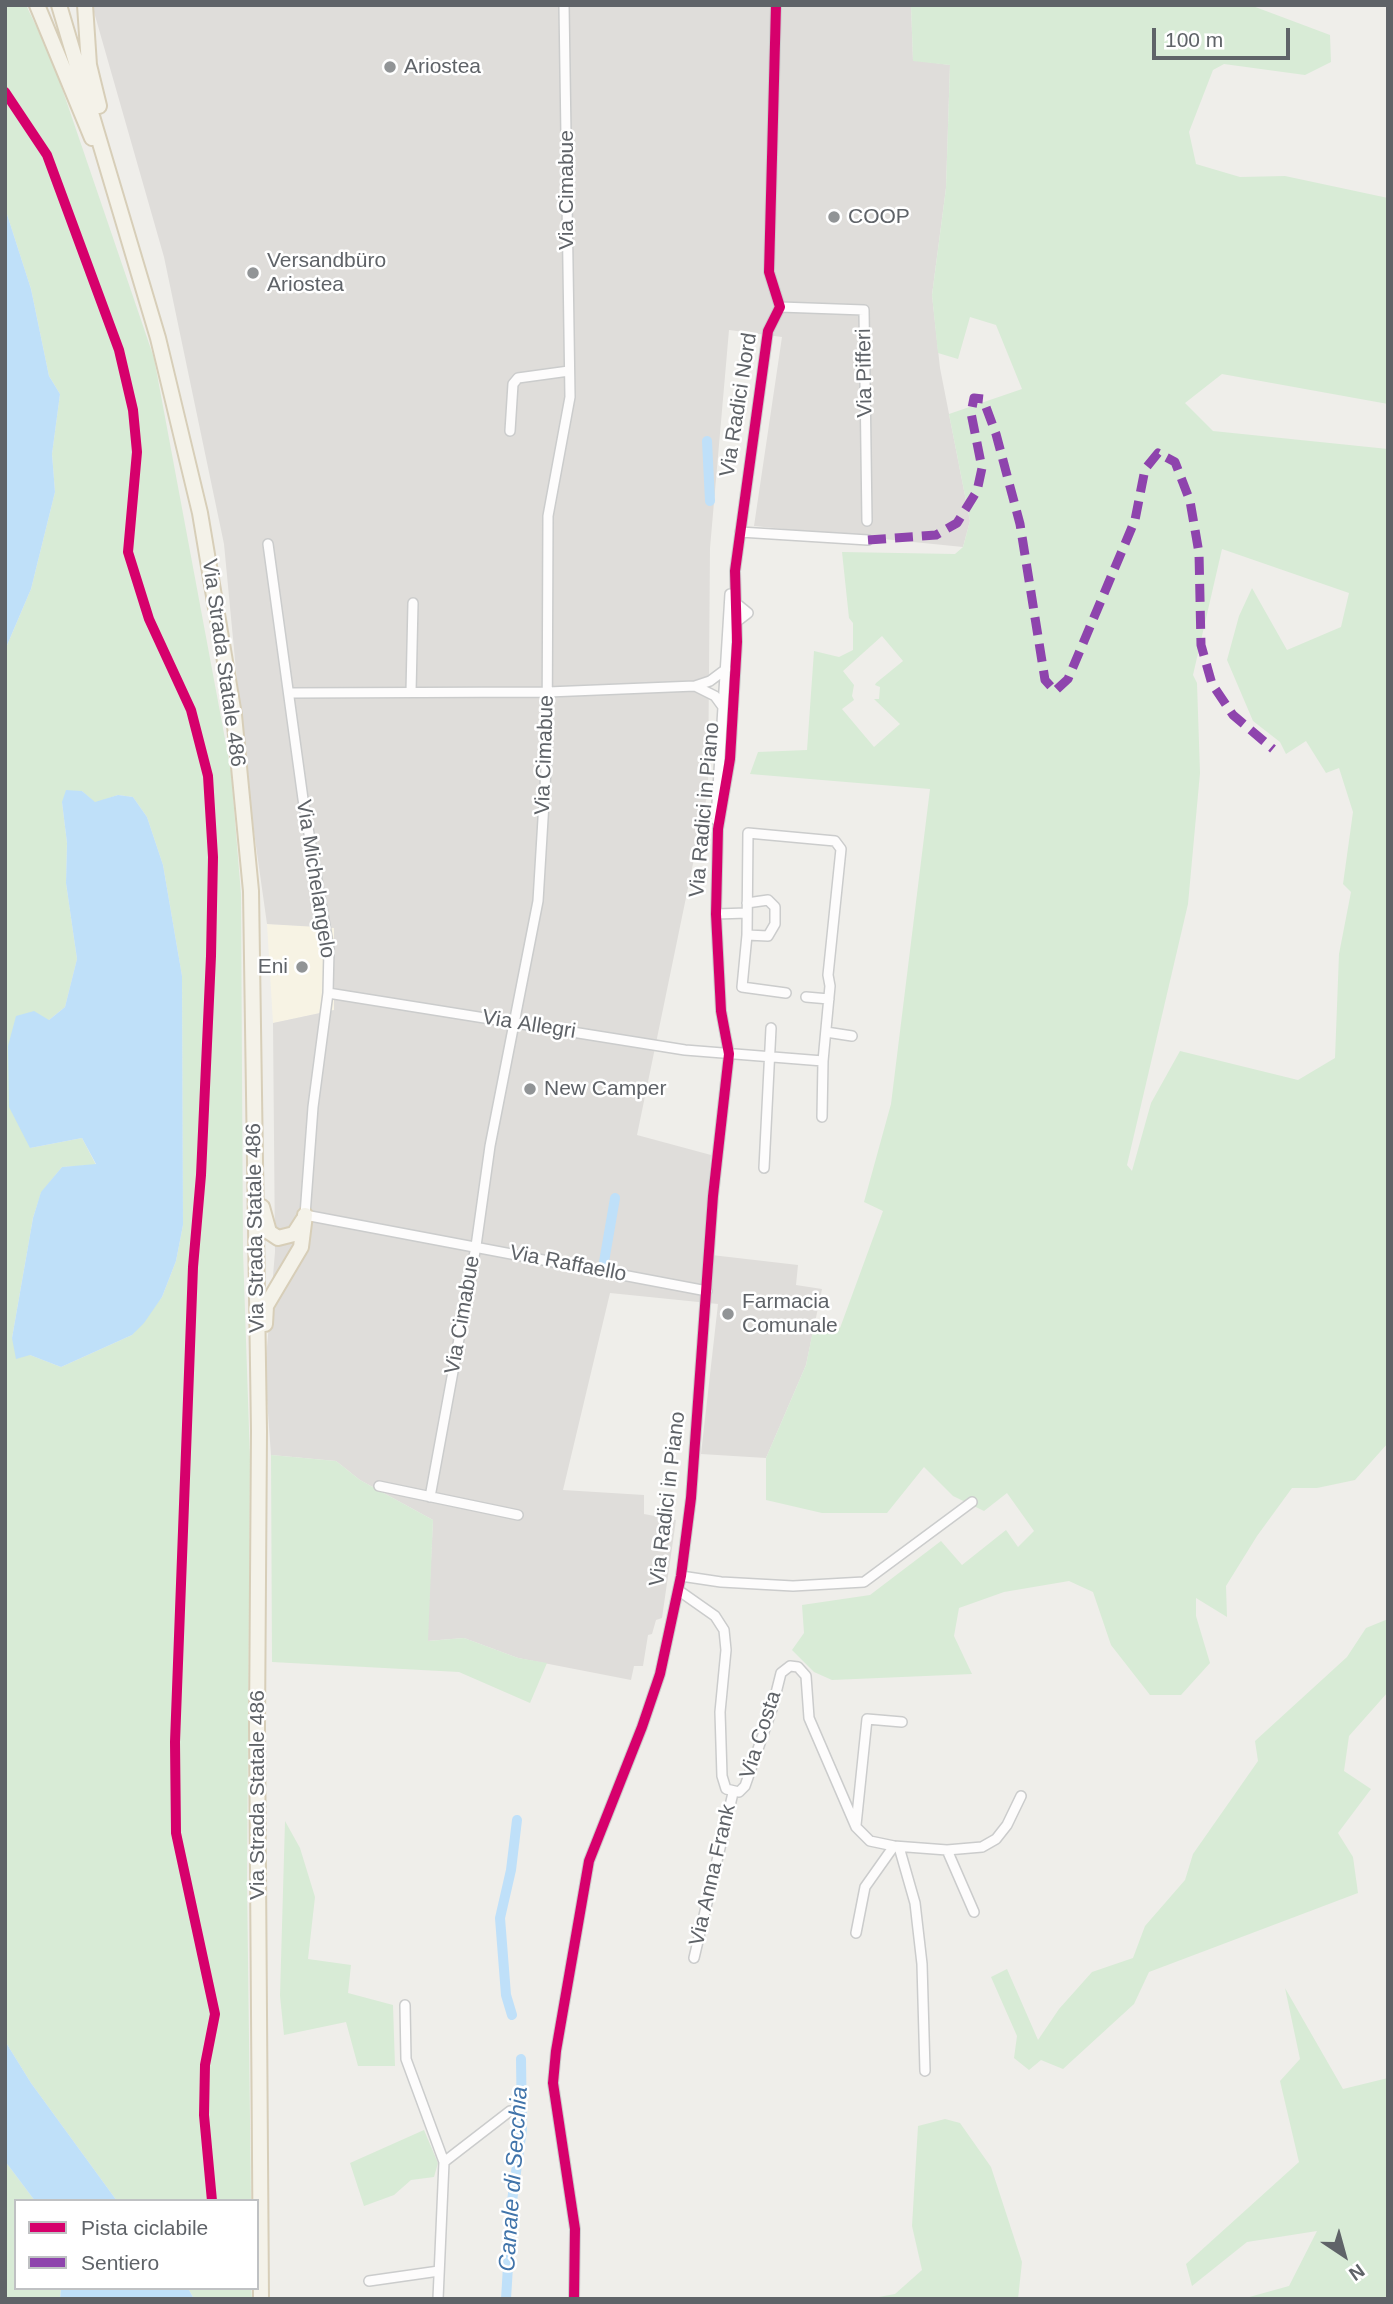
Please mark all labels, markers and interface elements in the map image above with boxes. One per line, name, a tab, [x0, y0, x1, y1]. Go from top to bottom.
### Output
scale bar	[1155, 14, 1293, 58]
text: 100 m	[1165, 28, 1223, 51]
place label: Ariostea	[404, 54, 481, 80]
marker: Ariostea	[382, 59, 398, 75]
street label: Via Cimabue	[554, 130, 580, 250]
place label: COOP	[848, 204, 910, 230]
marker: COOP	[826, 209, 842, 225]
place label: Versandbüro Ariostea	[267, 248, 386, 298]
marker: Versandbüro Ariostea	[245, 265, 261, 281]
street label: Via Pifferi	[852, 328, 878, 418]
street label: Via Radici Nord	[715, 331, 763, 479]
street label: Via Strada Statale 486	[196, 557, 250, 769]
street label: Via Cimabue	[530, 695, 560, 815]
street label: Via Radici in Piano	[685, 721, 725, 899]
street label: Via Michelangelo	[290, 798, 340, 960]
place label: Eni	[258, 954, 288, 980]
marker: Eni	[294, 959, 310, 975]
street label: Via Allegri	[481, 1005, 577, 1045]
place label: New Camper	[544, 1076, 667, 1102]
marker: New Camper	[522, 1081, 538, 1097]
street label: Via Strada Statale 486	[242, 1123, 270, 1333]
street label: Via Raffaello	[508, 1240, 628, 1288]
street label: Via Cimabue	[440, 1254, 486, 1376]
place label: Farmacia Comunale	[742, 1289, 838, 1339]
marker: Farmacia Comunale	[720, 1306, 736, 1322]
street label: Via Radici in Piano	[645, 1410, 691, 1588]
street label: Via Costa	[735, 1688, 787, 1782]
street label: Via Strada Statale 486	[245, 1690, 271, 1900]
street label: Via Anna Frank	[684, 1802, 742, 1948]
water label: Canale di Secchia	[494, 2086, 534, 2272]
legend	[14, 2199, 259, 2290]
text: Pista ciclabile	[81, 2216, 208, 2239]
north arrow	[1309, 2220, 1379, 2290]
text: Sentiero	[81, 2251, 159, 2274]
text: N	[1345, 2260, 1368, 2285]

